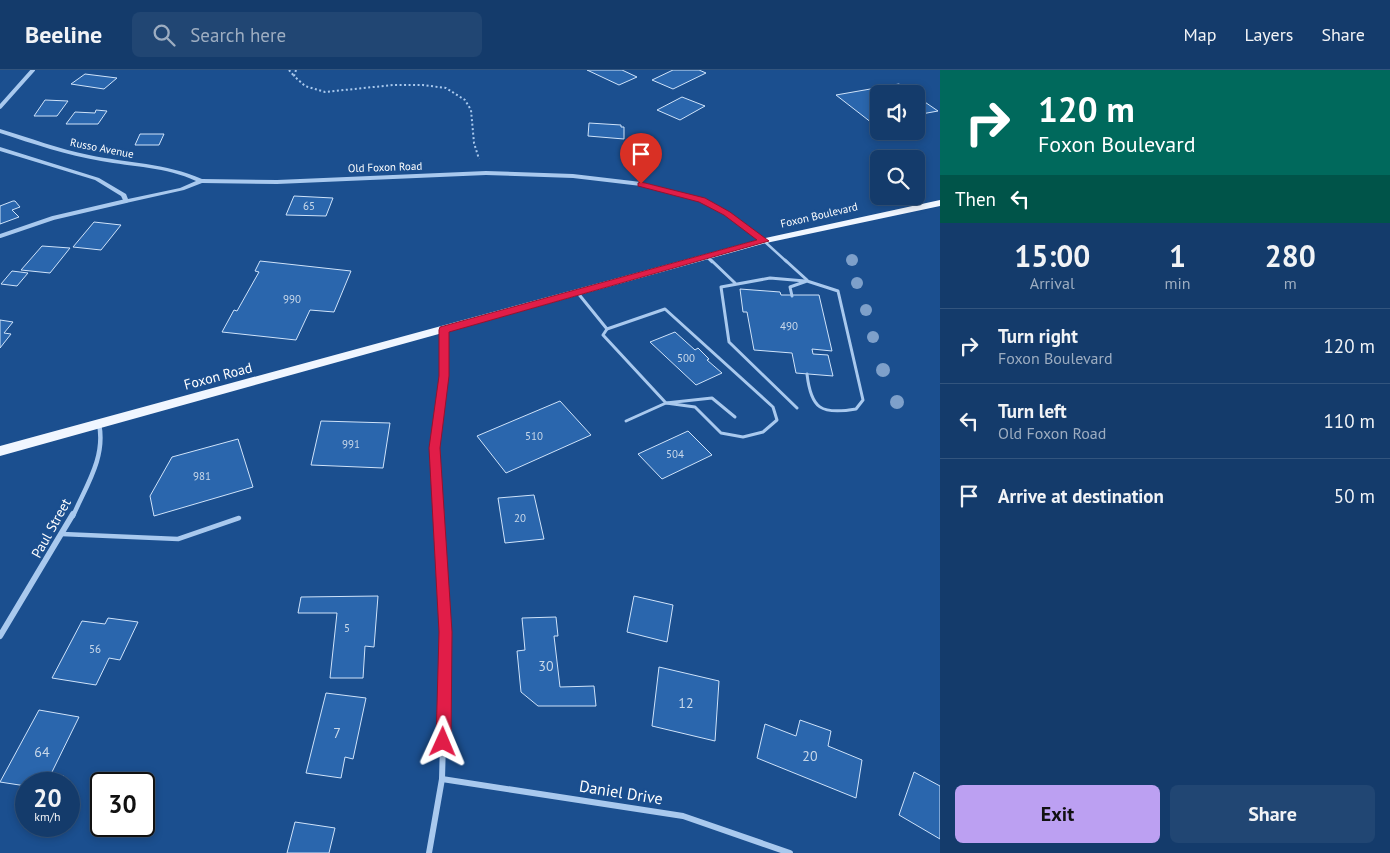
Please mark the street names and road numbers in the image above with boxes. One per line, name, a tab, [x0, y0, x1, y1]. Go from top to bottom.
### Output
street label: Russo Avenue	[69, 135, 135, 161]
street label: Old Foxon Road	[348, 159, 423, 175]
street label: Foxon Boulevard	[779, 199, 859, 231]
street label: Foxon Road	[182, 358, 254, 394]
street label: Paul Street	[27, 495, 75, 561]
street label: Daniel Drive	[578, 776, 664, 808]

